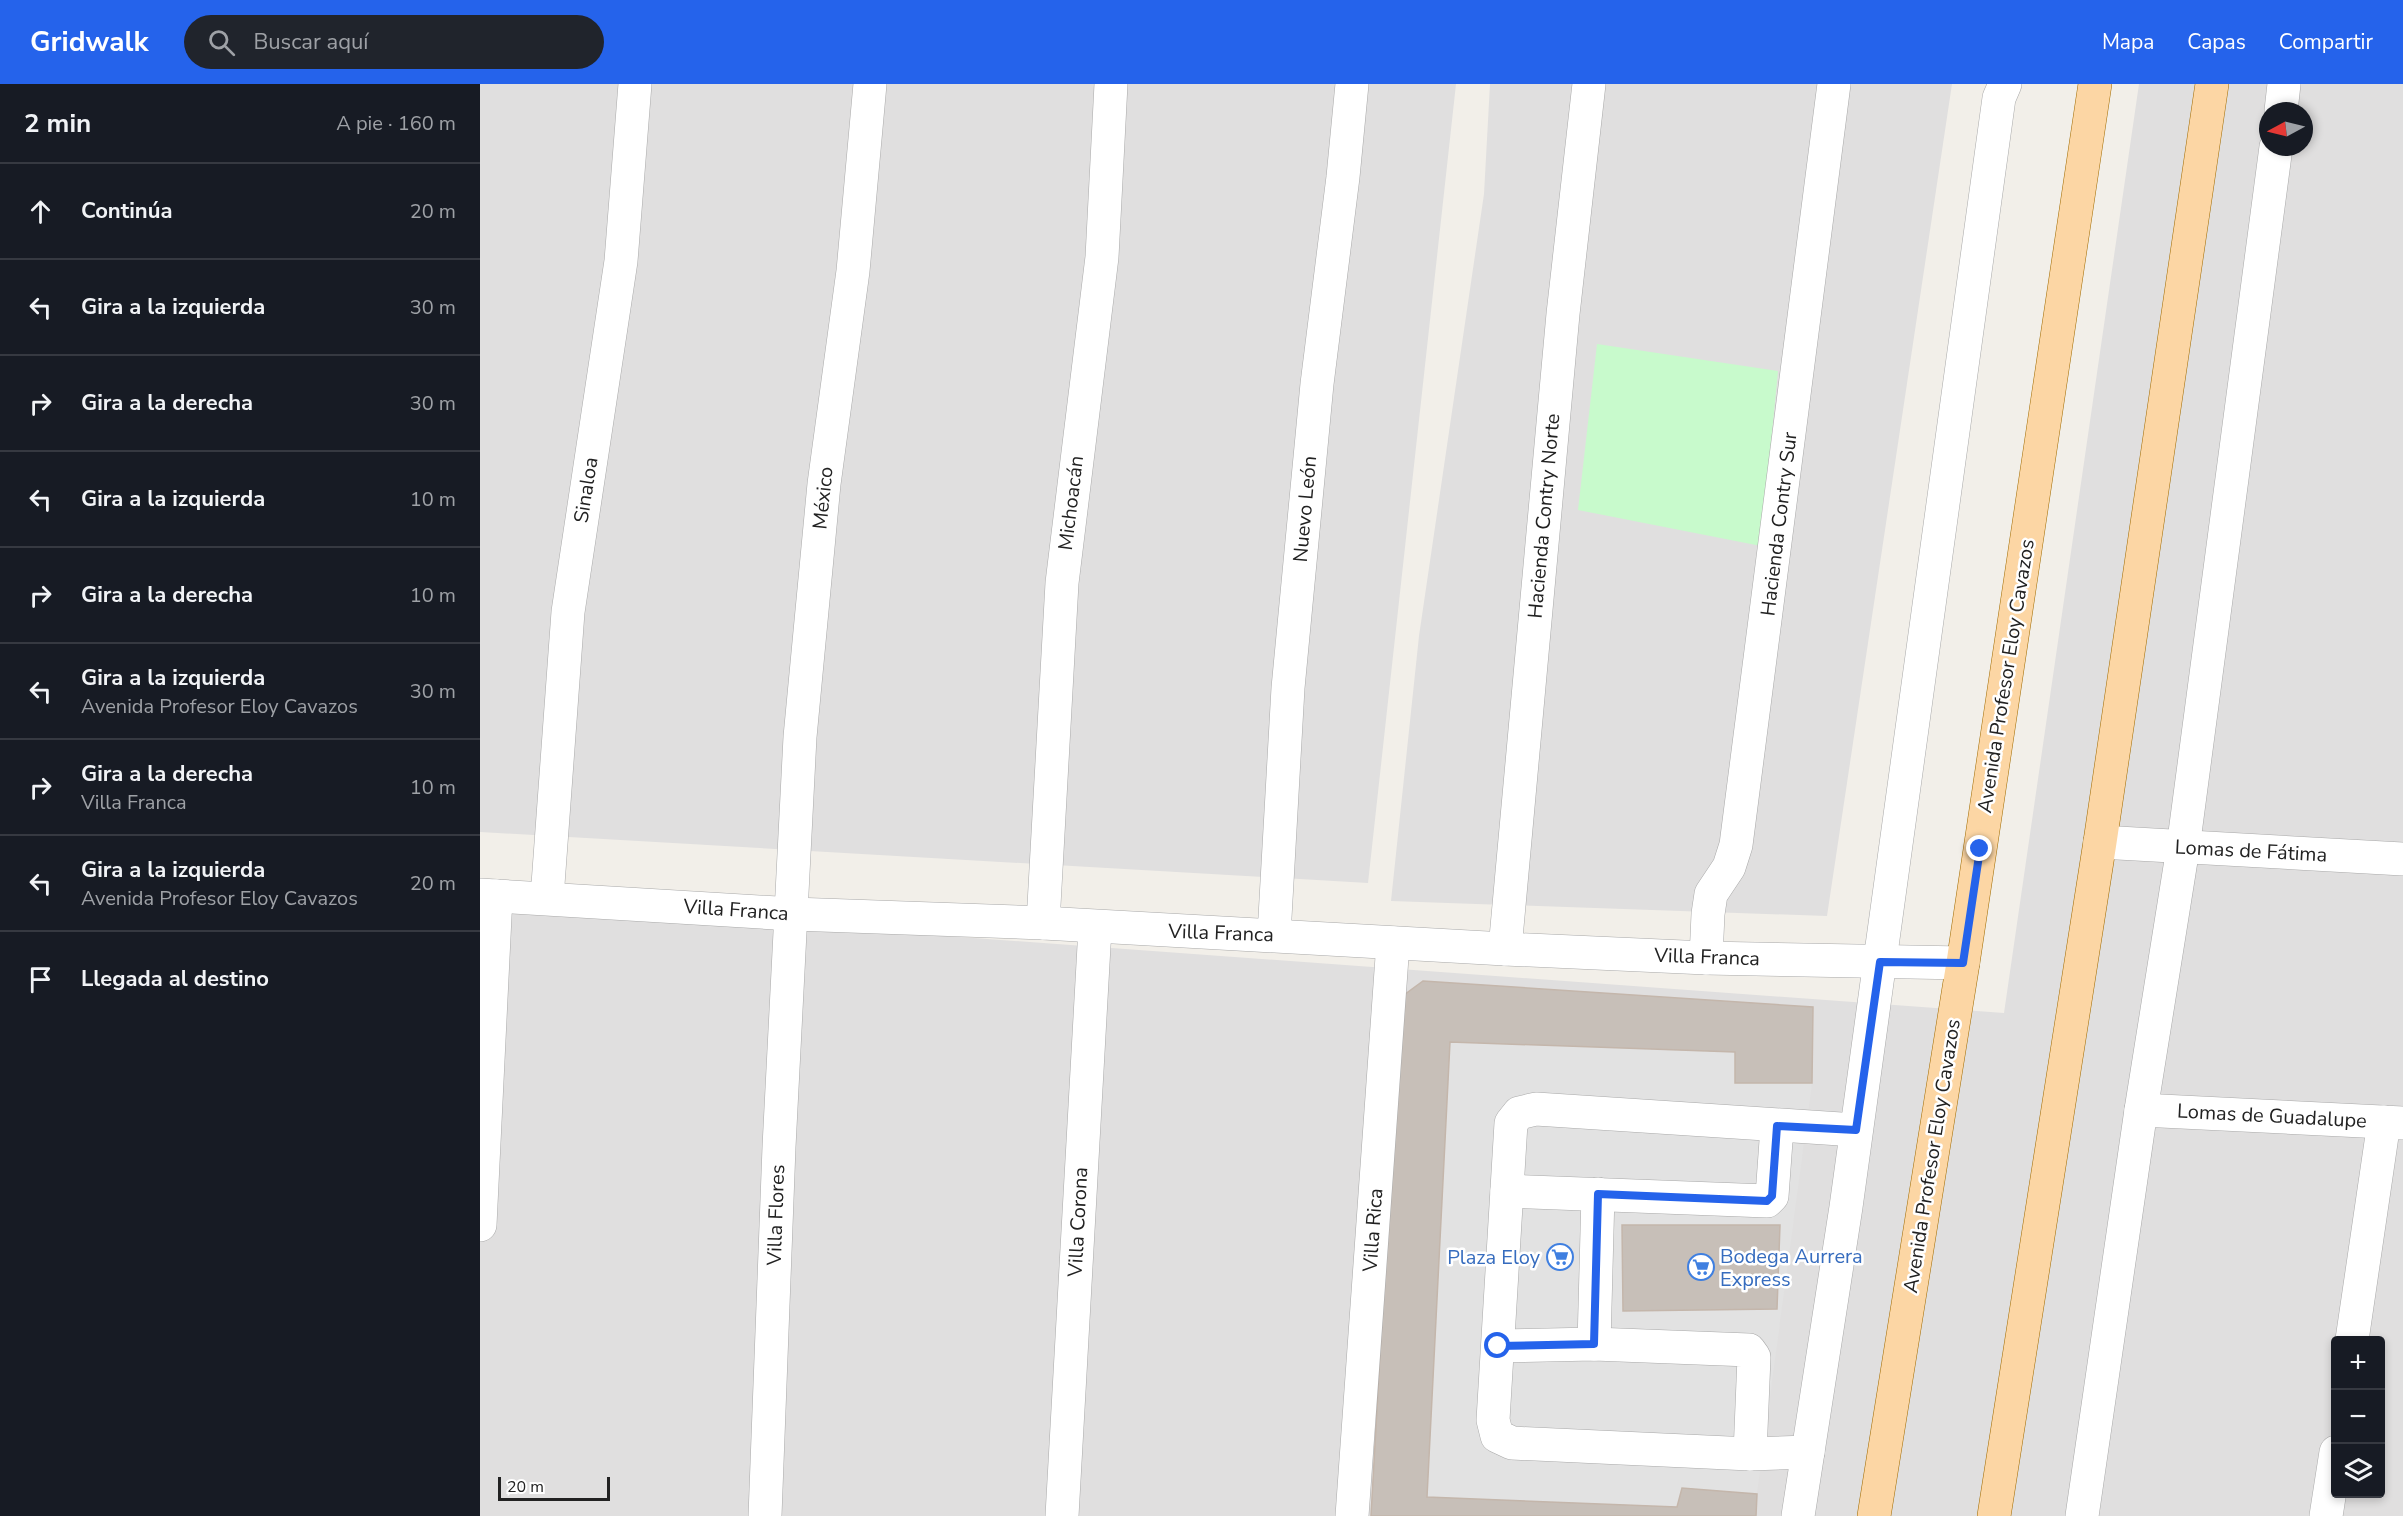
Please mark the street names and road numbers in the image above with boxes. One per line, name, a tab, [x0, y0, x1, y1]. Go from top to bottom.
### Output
street label: Hacienda Contry Norte	[1522, 412, 1566, 620]
street label: Hacienda Contry Sur	[1754, 430, 1804, 618]
street label: Michoacán	[1052, 454, 1090, 552]
street label: Sinaloa	[567, 455, 605, 525]
street label: Nuevo León	[1287, 455, 1323, 563]
street label: México	[806, 465, 840, 531]
street label: Avenida Profesor Eloy Cavazos	[1971, 537, 2041, 815]
street label: Lomas de Fátima	[2174, 834, 2328, 868]
street label: Villa Franca	[681, 893, 790, 927]
street label: Villa Franca	[1167, 918, 1274, 948]
street label: Villa Franca	[1653, 942, 1760, 972]
street label: Avenida Profesor Eloy Cavazos	[1897, 1017, 1967, 1295]
street label: Lomas de Guadalupe	[2177, 1098, 2367, 1134]
street label: Villa Flores	[761, 1164, 791, 1267]
street label: Villa Corona	[1062, 1166, 1094, 1279]
street label: Villa Rica	[1357, 1187, 1389, 1274]

